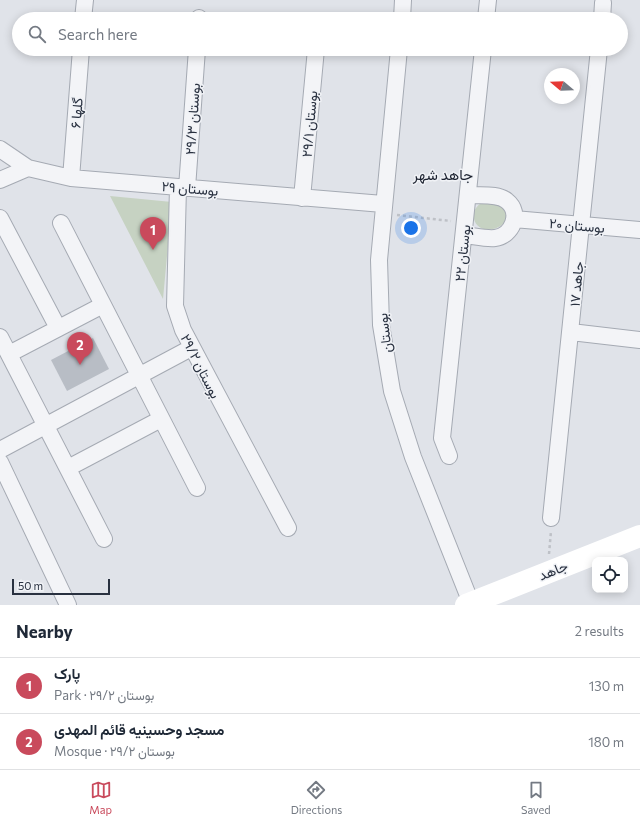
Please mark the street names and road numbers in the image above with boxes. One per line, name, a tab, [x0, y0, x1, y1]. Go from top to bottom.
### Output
street label: بوستان ۲۹/۳	[181, 82, 204, 156]
street label: بوستان ۲۹/۱	[298, 90, 321, 158]
street label: گلها ۶	[66, 97, 87, 129]
street label: بوستان ۲۹	[161, 177, 219, 200]
street label: بوستان ۲۰	[548, 214, 606, 237]
street label: بوستان ۲۲	[451, 224, 474, 282]
street label: جاهد ۱۷	[566, 261, 587, 307]
street label: بوستان	[373, 312, 396, 354]
street label: بوستان ۲۹/۲	[177, 331, 225, 402]
street label: جاهد	[536, 556, 571, 584]

